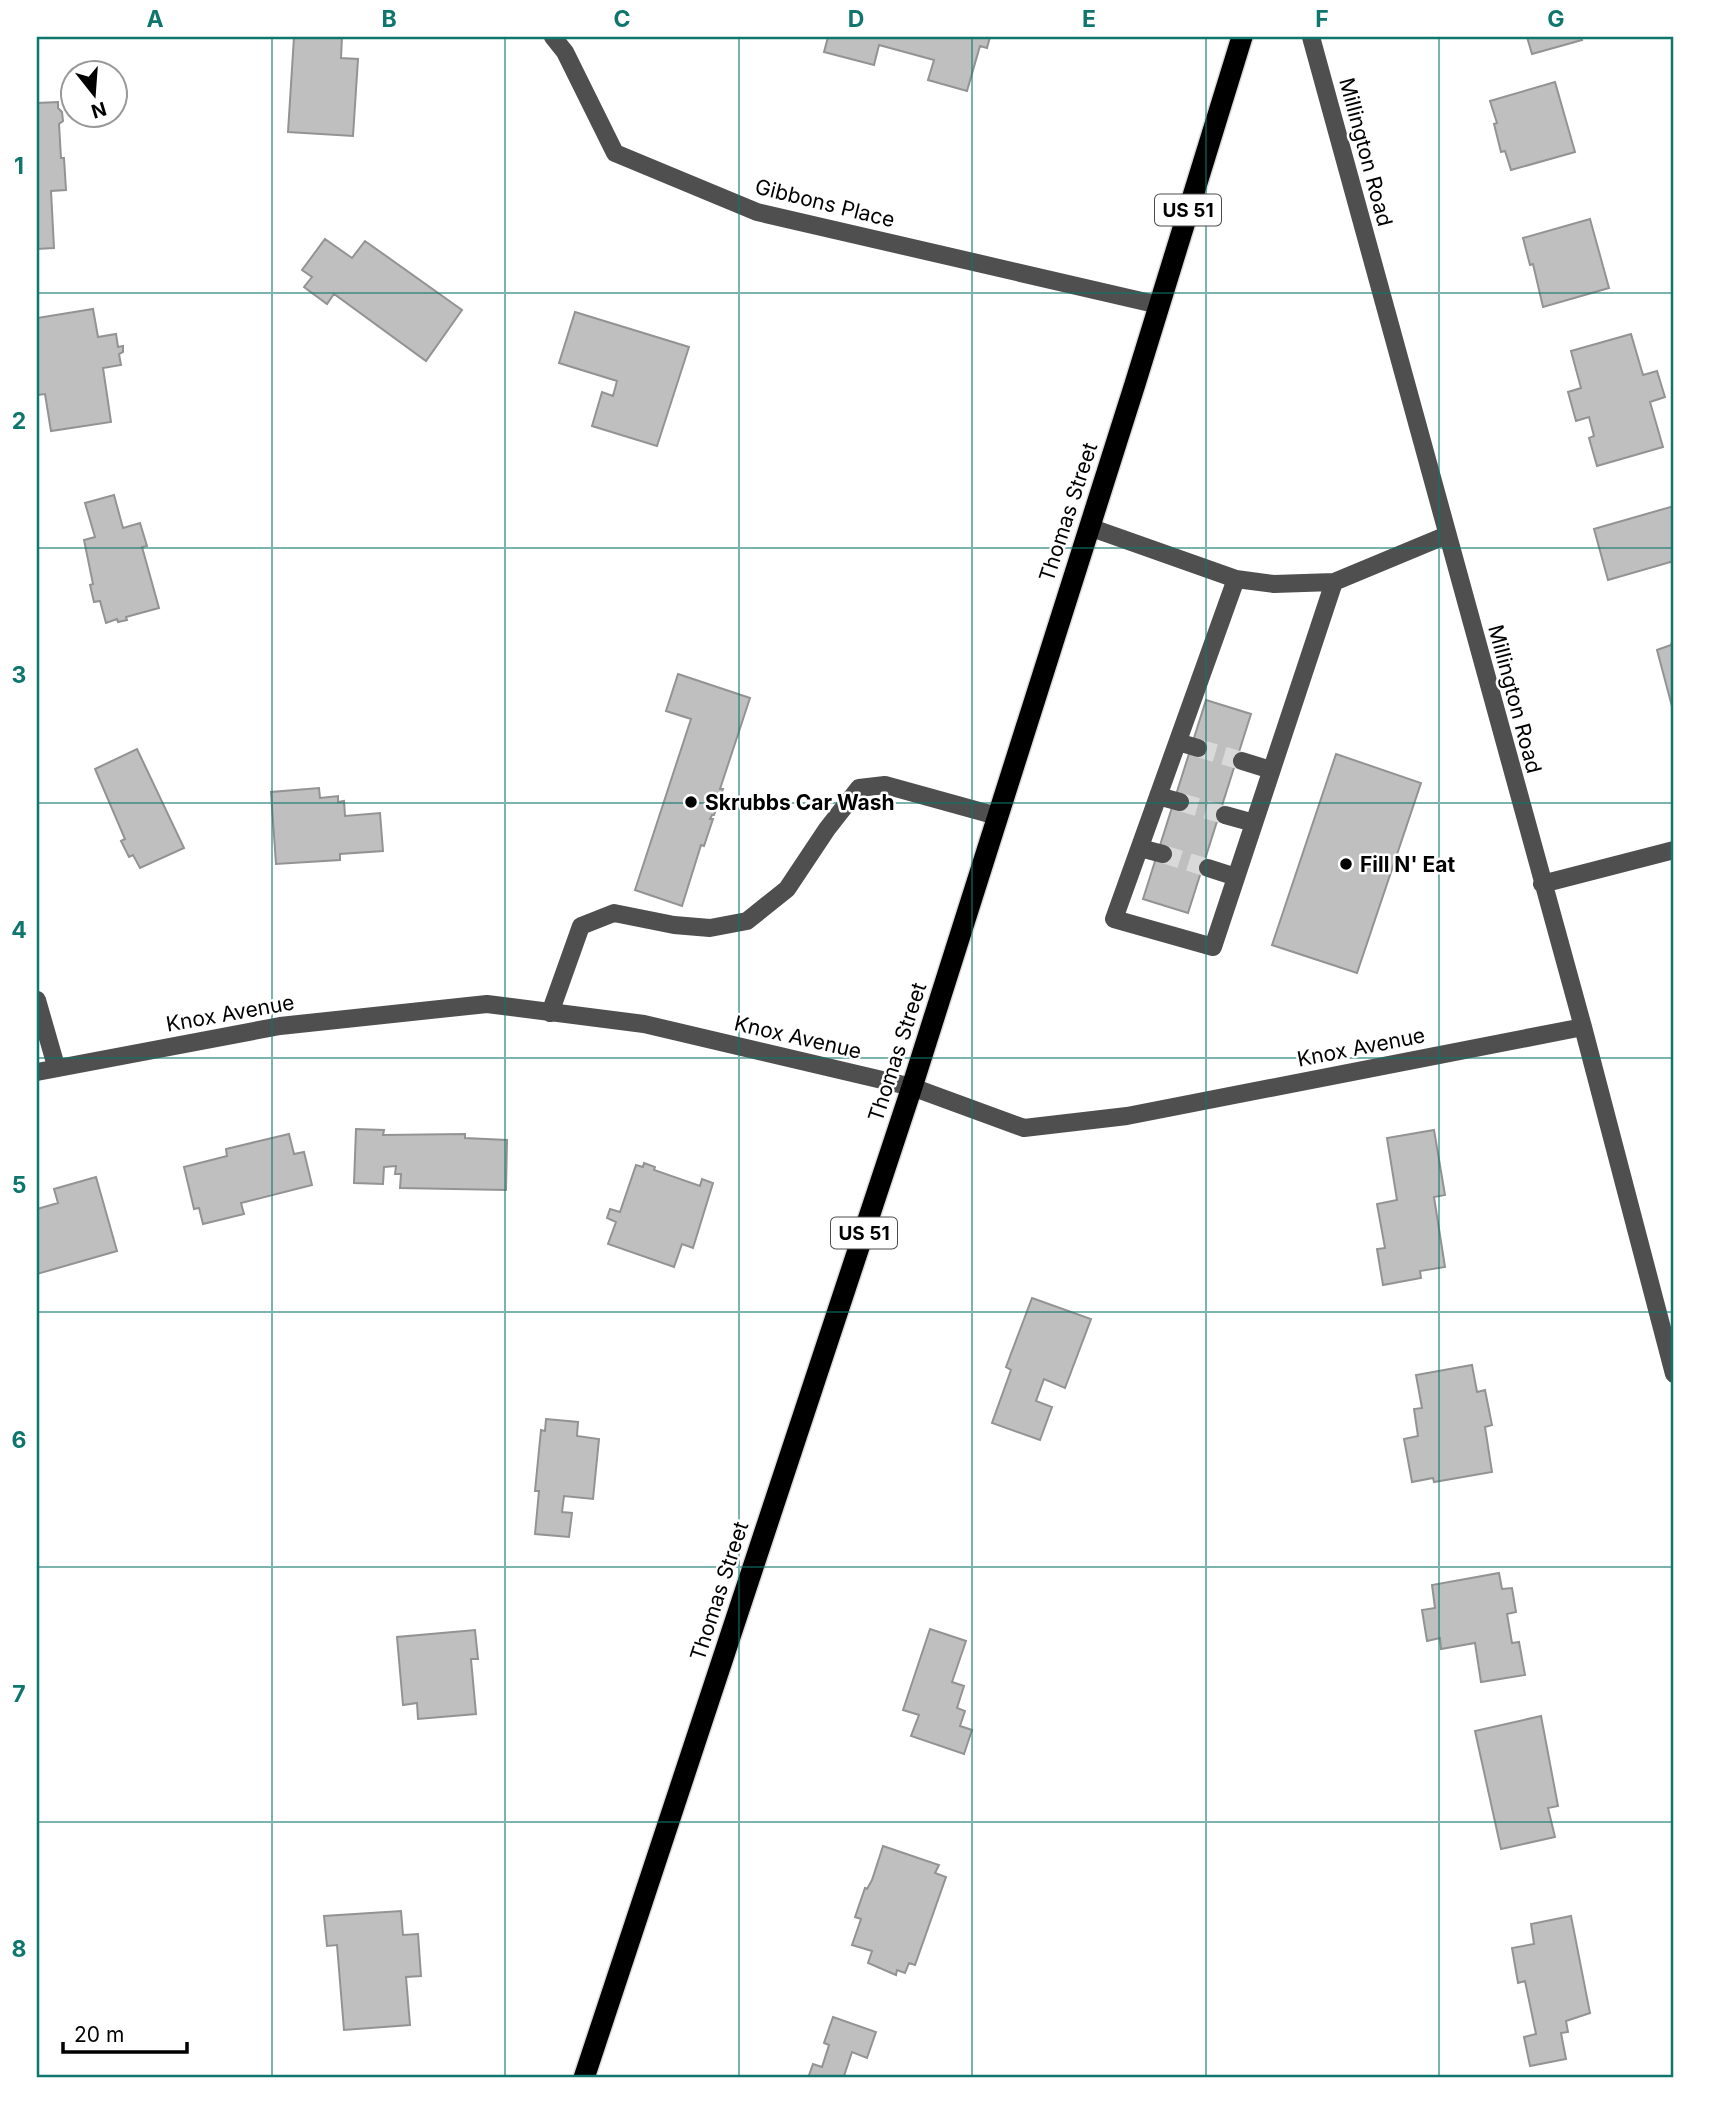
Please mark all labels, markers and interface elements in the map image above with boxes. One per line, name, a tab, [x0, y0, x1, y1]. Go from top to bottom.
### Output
text: A	[146, 5, 164, 33]
text: B	[381, 5, 397, 33]
text: C	[613, 5, 631, 33]
text: D	[848, 5, 864, 33]
text: E	[1082, 5, 1096, 33]
text: F	[1315, 5, 1329, 33]
text: G	[1547, 5, 1565, 33]
north arrow	[60, 60, 130, 130]
street label: Millington Road	[1334, 75, 1398, 229]
text: N	[89, 97, 109, 123]
text: 1	[14, 152, 24, 180]
street label: Gibbons Place	[753, 174, 897, 232]
road number: US 51	[1155, 194, 1221, 226]
text: 2	[12, 407, 26, 435]
street label: Thomas Street	[1034, 439, 1102, 585]
street label: Millington Road	[1483, 622, 1547, 776]
text: 3	[12, 661, 26, 689]
place label: Skrubbs Car Wash	[705, 790, 895, 815]
marker: Skrubbs Car Wash	[683, 794, 699, 810]
place label: Fill N' Eat	[1360, 852, 1455, 877]
marker: Fill N' Eat	[1338, 856, 1354, 872]
text: 4	[11, 916, 27, 944]
street label: Thomas Street	[863, 979, 931, 1125]
street label: Knox Avenue	[164, 989, 296, 1037]
street label: Knox Avenue	[732, 1010, 864, 1064]
street label: Knox Avenue	[1295, 1022, 1427, 1072]
text: 5	[12, 1171, 26, 1199]
road number: US 51	[831, 1218, 897, 1248]
text: 6	[12, 1426, 26, 1454]
street label: Thomas Street	[685, 1518, 753, 1664]
text: 7	[12, 1680, 26, 1708]
text: 8	[12, 1935, 26, 1963]
scale bar	[63, 2010, 187, 2054]
text: 20 m	[74, 2022, 124, 2047]

